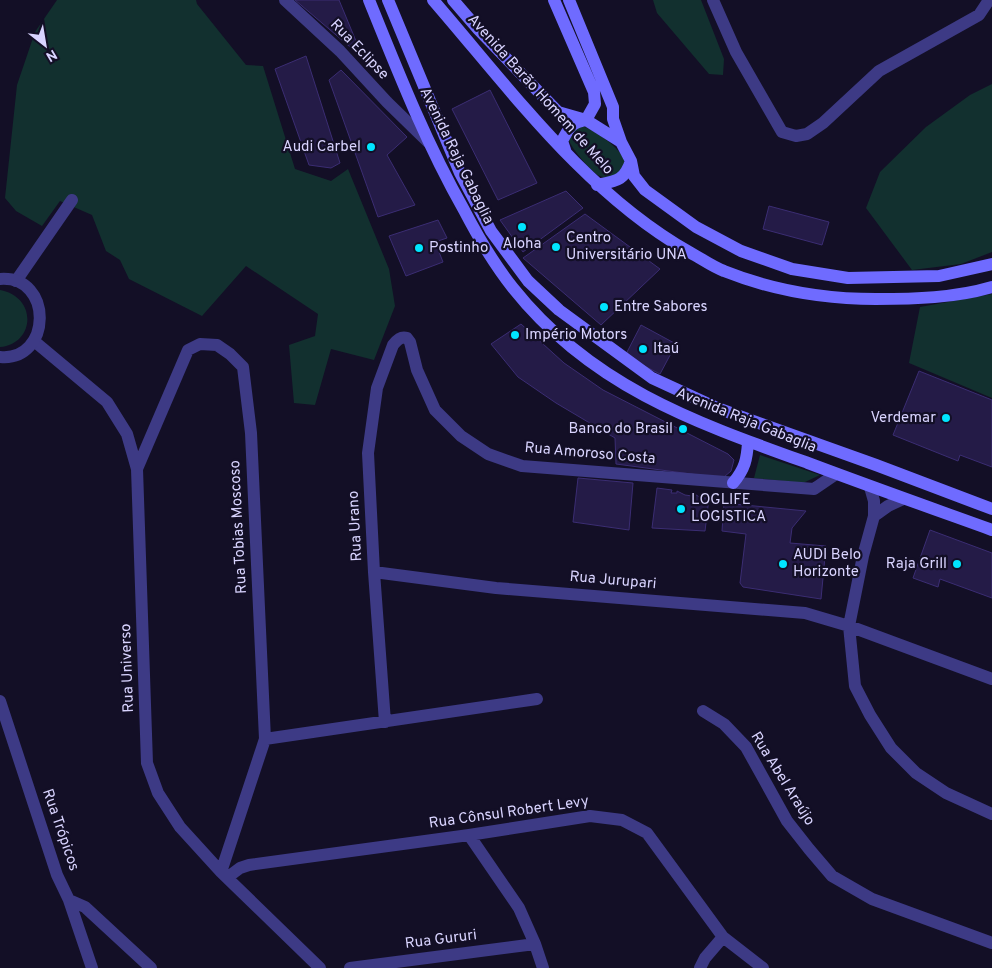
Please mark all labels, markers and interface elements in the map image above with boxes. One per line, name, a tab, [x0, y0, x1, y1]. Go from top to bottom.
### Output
street label: Avenida Barão Homem de Melo	[463, 11, 617, 179]
street label: Rua Eclipse	[326, 16, 392, 84]
north arrow	[20, 20, 70, 70]
text: N	[42, 45, 60, 65]
street label: Avenida Raja Gabaglia	[415, 85, 497, 227]
place label: Audi Carbel	[283, 138, 361, 157]
marker: Audi Carbel	[365, 141, 377, 153]
marker: Aloha	[516, 221, 528, 233]
place label: Centro Universitário UNA	[566, 229, 687, 265]
place label: Aloha	[503, 235, 541, 254]
place label: Postinho	[429, 239, 488, 258]
marker: Centro Universitário UNA	[550, 241, 562, 253]
marker: Postinho	[413, 242, 425, 254]
place label: Entre Sabores	[614, 298, 708, 317]
marker: Entre Sabores	[598, 301, 610, 313]
place label: Império Motors	[525, 326, 627, 345]
marker: Império Motors	[509, 329, 521, 341]
place label: Itaú	[653, 340, 679, 359]
marker: Itaú	[637, 343, 649, 355]
street label: Avenida Raja Gabaglia	[673, 384, 819, 458]
place label: Verdemar	[871, 409, 936, 428]
marker: Verdemar	[940, 412, 952, 424]
place label: Banco do Brasil	[568, 420, 673, 439]
marker: Banco do Brasil	[677, 423, 689, 435]
street label: Rua Amoroso Costa	[524, 439, 656, 469]
street label: Rua Tobias Moscoso	[226, 460, 252, 594]
street label: Rua Urano	[345, 490, 367, 562]
place label: LOGLIFE LOGISTICA	[691, 491, 766, 527]
marker: LOGLIFE LOGISTICA	[675, 503, 687, 515]
place label: AUDI Belo Horizonte	[793, 546, 861, 582]
place label: Raja Grill	[886, 555, 947, 574]
marker: AUDI Belo Horizonte	[777, 558, 789, 570]
marker: Raja Grill	[951, 558, 963, 570]
street label: Rua Jurupari	[569, 568, 657, 594]
street label: Rua Universo	[117, 623, 139, 713]
street label: Rua Abel Araújo	[746, 729, 818, 829]
street label: Rua Trópicos	[37, 786, 83, 874]
street label: Rua Cônsul Robert Levy	[428, 792, 590, 834]
street label: Rua Gururi	[404, 926, 478, 954]

